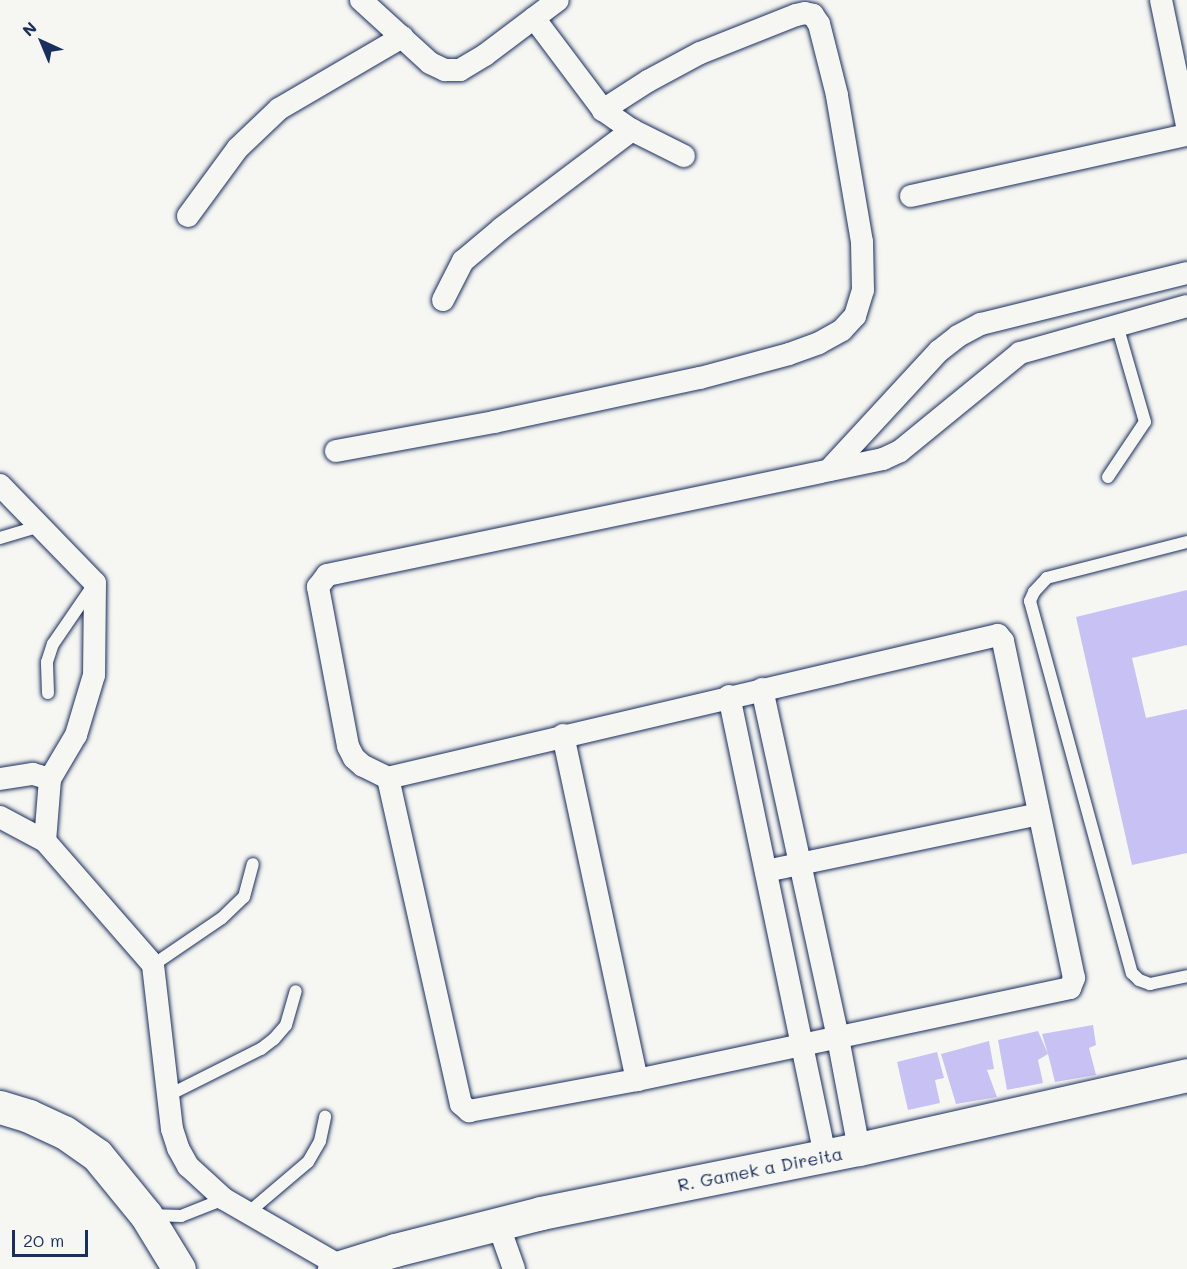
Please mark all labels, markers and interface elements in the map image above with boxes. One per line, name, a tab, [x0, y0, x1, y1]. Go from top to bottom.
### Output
north arrow	[12, 12, 72, 72]
text: N	[17, 17, 41, 40]
street label: R. Gamek a Direita	[676, 1142, 844, 1196]
scale bar	[15, 1218, 92, 1256]
text: 20 m	[23, 1228, 64, 1252]

